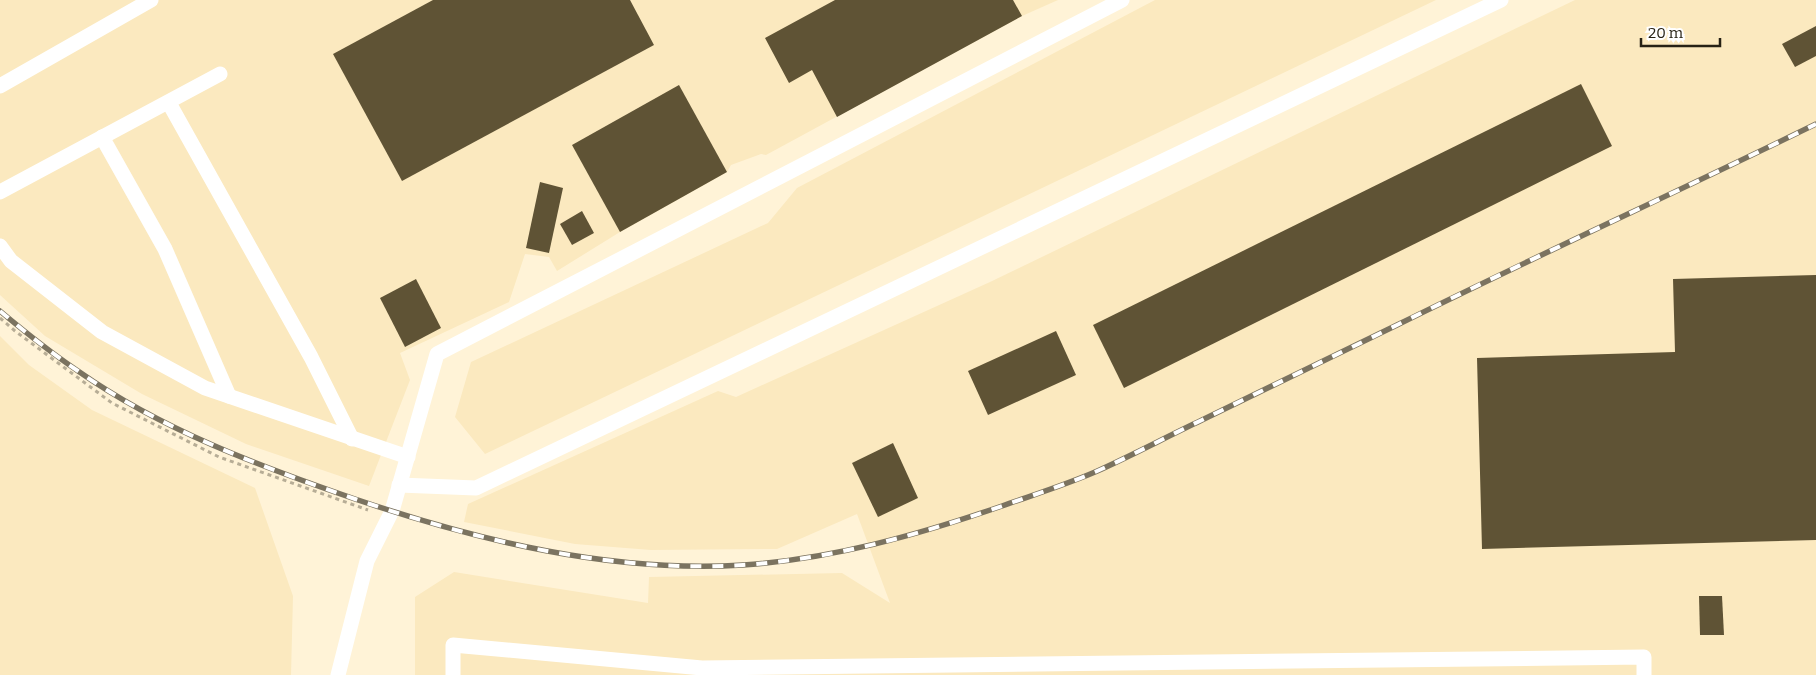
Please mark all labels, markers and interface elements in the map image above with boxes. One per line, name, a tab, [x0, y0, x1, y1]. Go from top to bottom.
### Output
scale bar	[1641, 15, 1720, 47]
text: 20 m	[1648, 24, 1684, 42]

